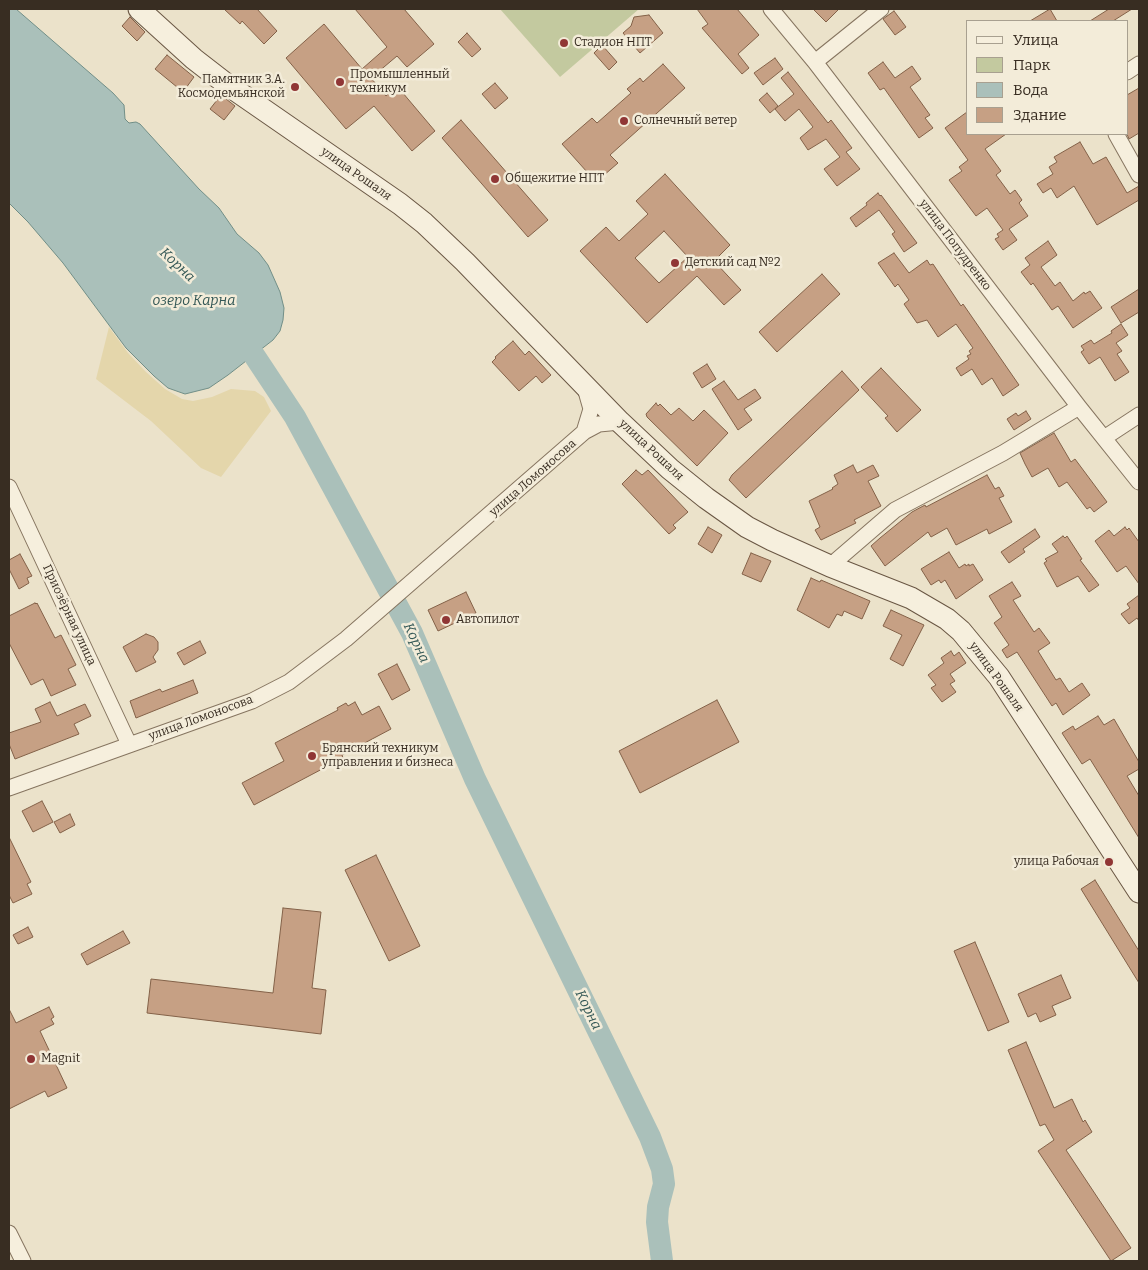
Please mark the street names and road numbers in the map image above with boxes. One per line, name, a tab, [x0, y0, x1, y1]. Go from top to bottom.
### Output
street label: улица Рошаля	[318, 144, 394, 204]
street label: улица Попудренко	[916, 197, 994, 293]
street label: улица Рошаля	[616, 417, 686, 483]
street label: улица Ломоносова	[487, 437, 579, 519]
street label: Приозёрная улица	[39, 562, 99, 668]
street label: улица Рошаля	[966, 639, 1026, 715]
street label: улица Ломоносова	[147, 692, 255, 744]

